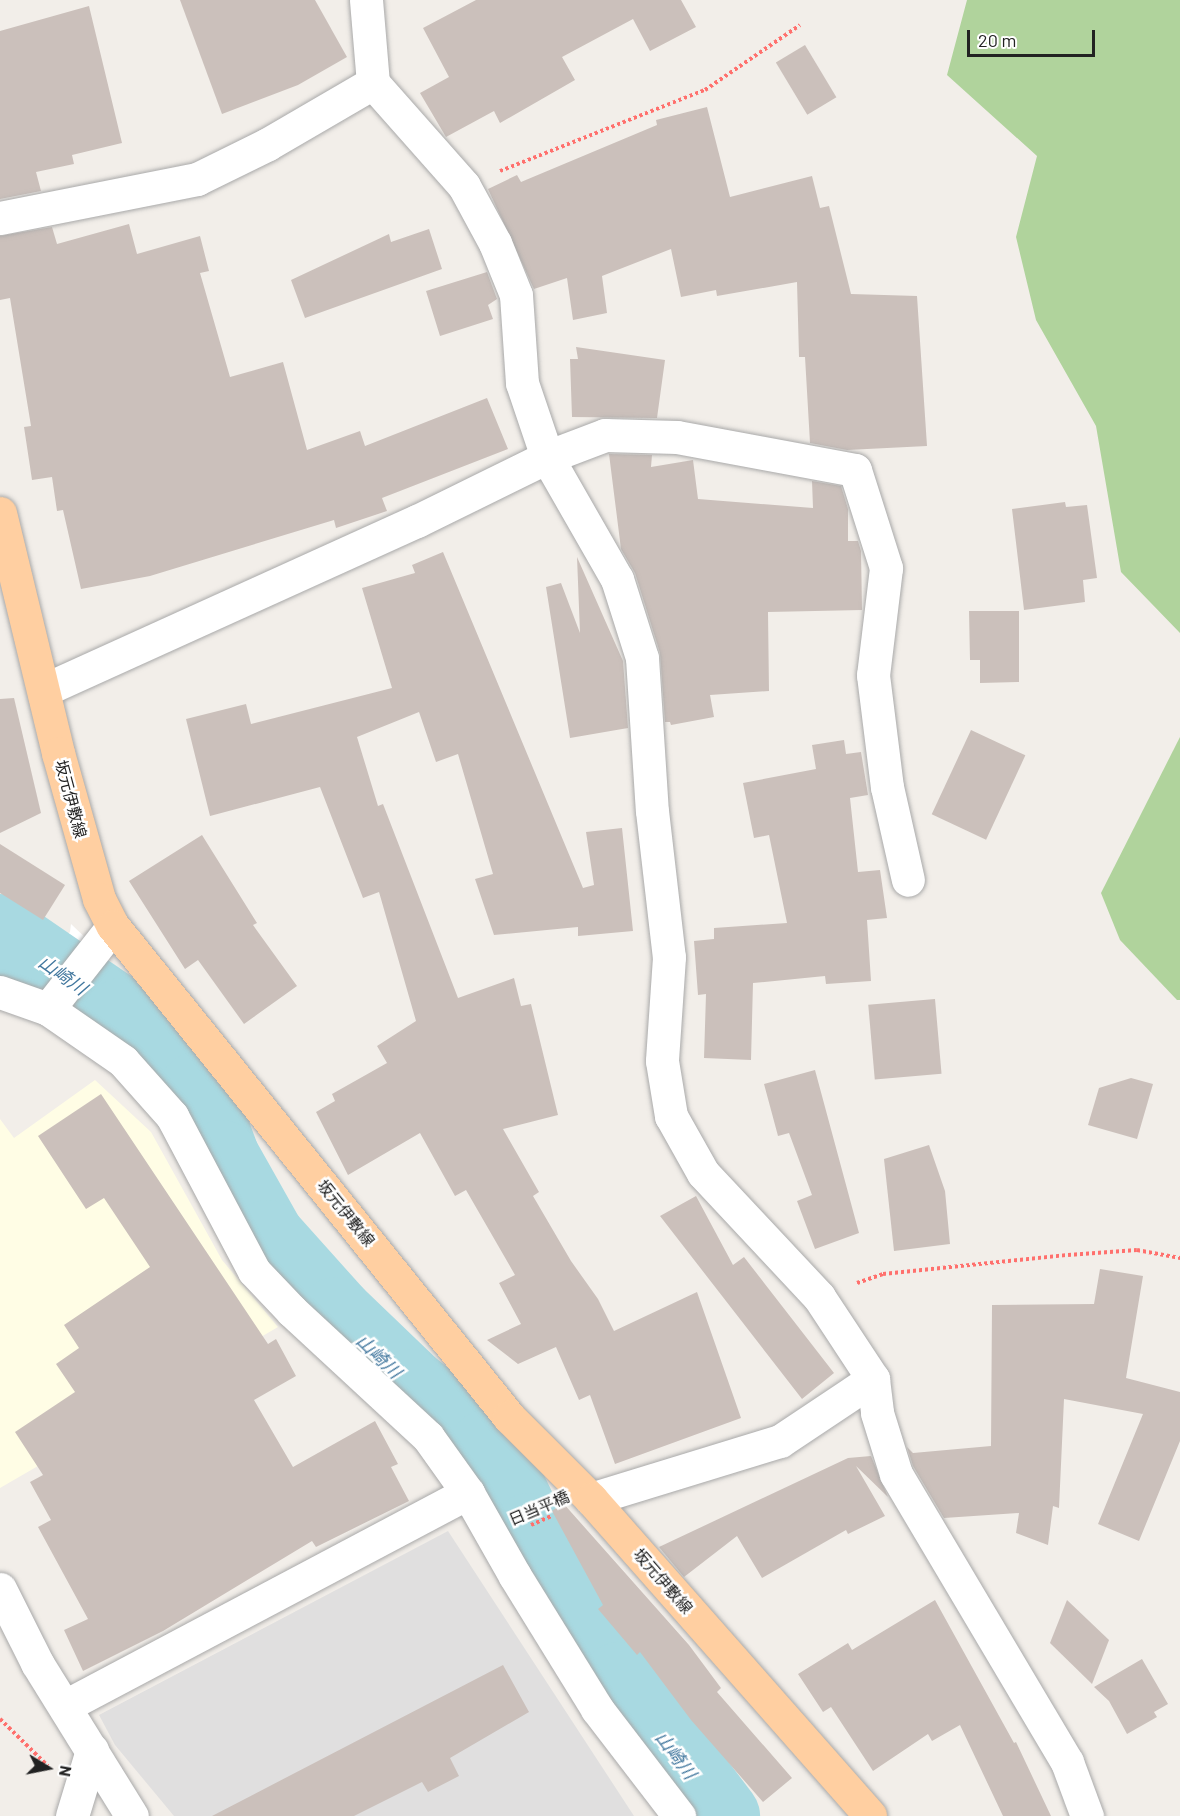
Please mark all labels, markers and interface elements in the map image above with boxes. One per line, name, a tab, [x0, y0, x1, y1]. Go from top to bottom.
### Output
scale bar	[970, 18, 1098, 56]
text: 20 m	[978, 29, 1016, 51]
street label: 坂元伊敷線	[51, 758, 91, 840]
water label: 山崎川	[35, 951, 91, 999]
street label: 坂元伊敷線	[313, 1176, 379, 1250]
water label: 山崎川	[352, 1329, 406, 1383]
street label: 日当平橋	[506, 1487, 572, 1529]
street label: 坂元伊敷線	[630, 1545, 696, 1617]
water label: 山崎川	[651, 1727, 701, 1783]
north arrow	[18, 1738, 78, 1798]
text: N	[56, 1764, 76, 1778]

